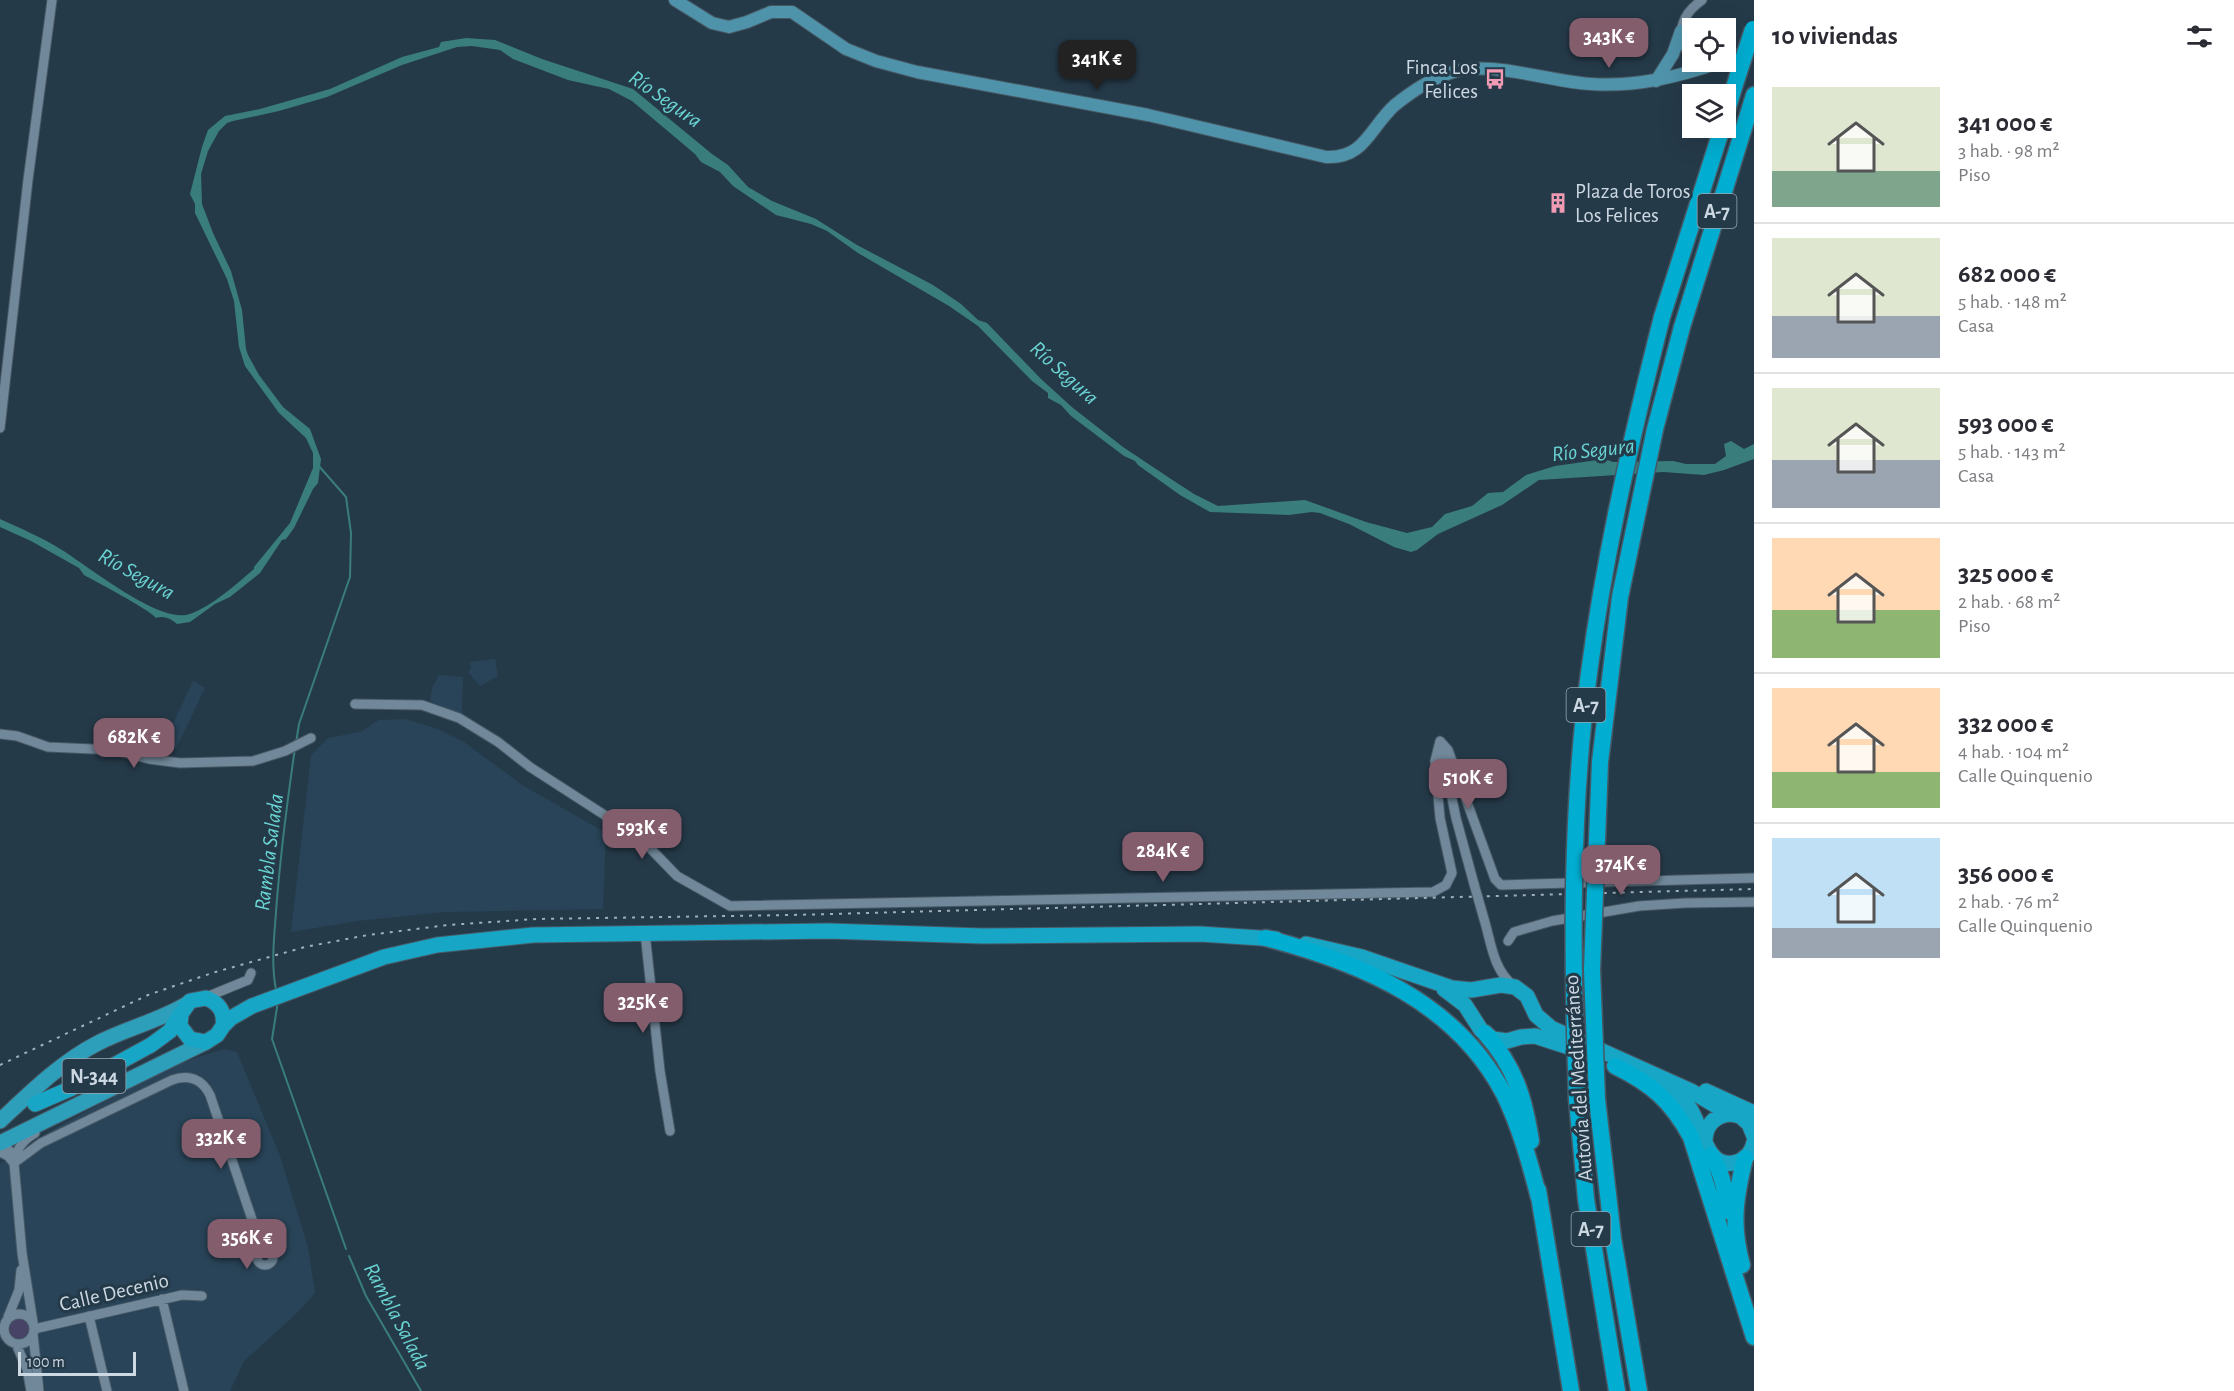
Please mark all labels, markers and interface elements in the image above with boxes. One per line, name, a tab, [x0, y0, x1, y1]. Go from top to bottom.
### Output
pin: 343K €	[1560, 18, 1658, 69]
map controls	[1682, 18, 1736, 138]
button: locate	[1682, 18, 1736, 72]
icon: filters	[2183, 20, 2216, 53]
text: 10 viviendas	[1772, 23, 1898, 49]
text: 343K €	[1583, 27, 1635, 47]
pin: 341K €	[1048, 40, 1146, 91]
text: 341K €	[1072, 49, 1122, 69]
place label: Finca Los Felices	[1405, 57, 1478, 102]
water label: Río Segura	[625, 66, 706, 132]
bus stop icon: Finca Los Felices	[1483, 67, 1507, 91]
button: layers	[1682, 84, 1736, 138]
text: 341 000 €	[1958, 110, 2052, 136]
icon: home	[1820, 111, 1892, 183]
text: 3 hab. · 98 m²	[1958, 141, 2059, 161]
text: Piso	[1958, 165, 1990, 185]
place label: Plaza de Toros Los Felices	[1575, 181, 1691, 226]
building icon: Plaza de Toros Los Felices	[1546, 191, 1570, 215]
road number: A-7	[1698, 194, 1736, 228]
text: 682 000 €	[1958, 261, 2056, 287]
icon: home	[1820, 262, 1892, 334]
text: 5 hab. · 148 m²	[1958, 292, 2067, 312]
text: Casa	[1958, 316, 1994, 336]
water label: Río Segura	[1026, 337, 1103, 409]
text: 593 000 €	[1958, 411, 2054, 437]
icon: home	[1820, 412, 1892, 484]
water label: Río Segura	[1551, 435, 1636, 465]
text: 5 hab. · 143 m²	[1958, 442, 2065, 462]
text: Casa	[1958, 466, 1994, 486]
water label: Río Segura	[95, 544, 178, 604]
text: 325 000 €	[1958, 561, 2053, 587]
icon: home	[1820, 562, 1892, 634]
text: 2 hab. · 68 m²	[1958, 592, 2060, 612]
text: Piso	[1958, 616, 1990, 636]
road number: A-7	[1566, 688, 1606, 722]
text: 332 000 €	[1958, 711, 2053, 737]
icon: home	[1820, 712, 1892, 784]
pin: 682K €	[85, 718, 183, 769]
text: 682K €	[108, 727, 160, 747]
text: 4 hab. · 104 m²	[1958, 742, 2069, 762]
pin: 510K €	[1419, 759, 1517, 810]
text: Calle Quinquenio	[1958, 766, 2093, 786]
text: 510K €	[1443, 768, 1493, 788]
water label: Rambla Salada	[251, 792, 287, 912]
pin: 593K €	[593, 809, 691, 860]
text: 593K €	[617, 818, 667, 838]
pin: 284K €	[1114, 832, 1212, 883]
text: 284K €	[1136, 841, 1190, 861]
pin: 374K €	[1572, 845, 1670, 896]
text: 374K €	[1595, 854, 1647, 874]
text: 356 000 €	[1958, 861, 2054, 887]
icon: home	[1820, 862, 1892, 934]
text: 2 hab. · 76 m²	[1958, 892, 2059, 912]
text: Calle Quinquenio	[1958, 916, 2093, 936]
street label: Autovía del Mediterráneo	[1561, 974, 1596, 1182]
pin: 325K €	[594, 983, 692, 1034]
text: 325K €	[618, 992, 668, 1012]
road number: N-344	[62, 1059, 125, 1093]
pin: 332K €	[172, 1119, 270, 1170]
text: 332K €	[196, 1128, 246, 1148]
road number: A-7	[1572, 1212, 1610, 1246]
pin: 356K €	[198, 1219, 296, 1270]
text: 356K €	[222, 1228, 272, 1248]
water label: Rambla Salada	[360, 1259, 435, 1374]
street label: Calle Decenio	[57, 1270, 171, 1315]
scale bar	[18, 1349, 136, 1376]
text: 100 m	[27, 1354, 65, 1370]

